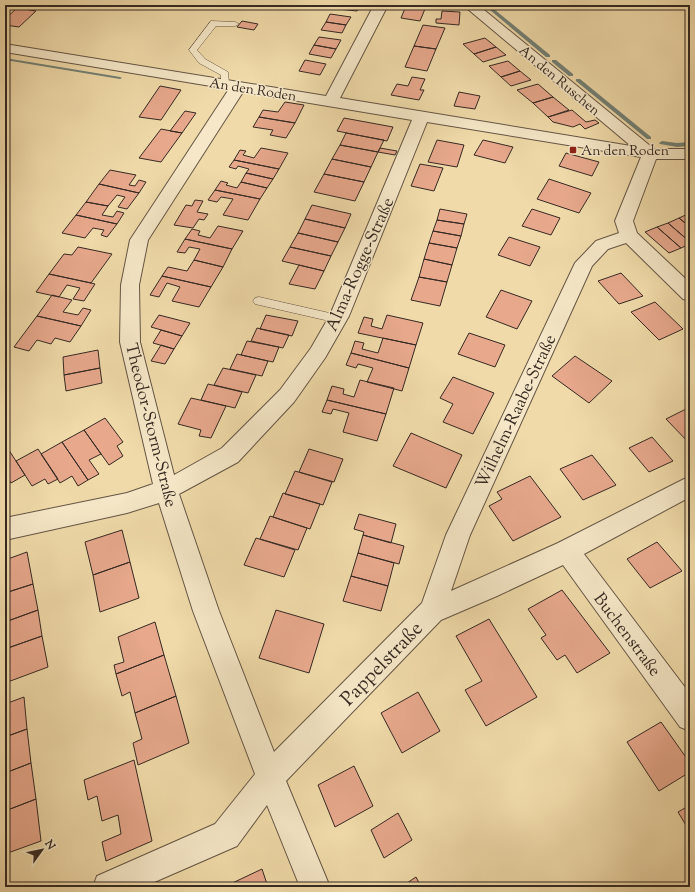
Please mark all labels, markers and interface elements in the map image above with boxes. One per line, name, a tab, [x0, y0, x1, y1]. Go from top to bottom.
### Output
street label: An den Ruschen	[514, 42, 604, 122]
street label: An den Roden	[208, 74, 298, 108]
place label: An den Roden	[581, 142, 669, 162]
marker: An den Roden	[568, 145, 578, 155]
street label: Alma-Rogge-Straße	[321, 194, 401, 336]
street label: Wilhelm-Raabe-Straße	[471, 331, 563, 493]
street label: Theodor-Storm-Straße	[118, 341, 182, 510]
street label: Buchenstraße	[587, 588, 666, 682]
street label: Pappelstraße	[335, 616, 431, 714]
north arrow	[22, 830, 62, 870]
text: N	[40, 836, 59, 853]

